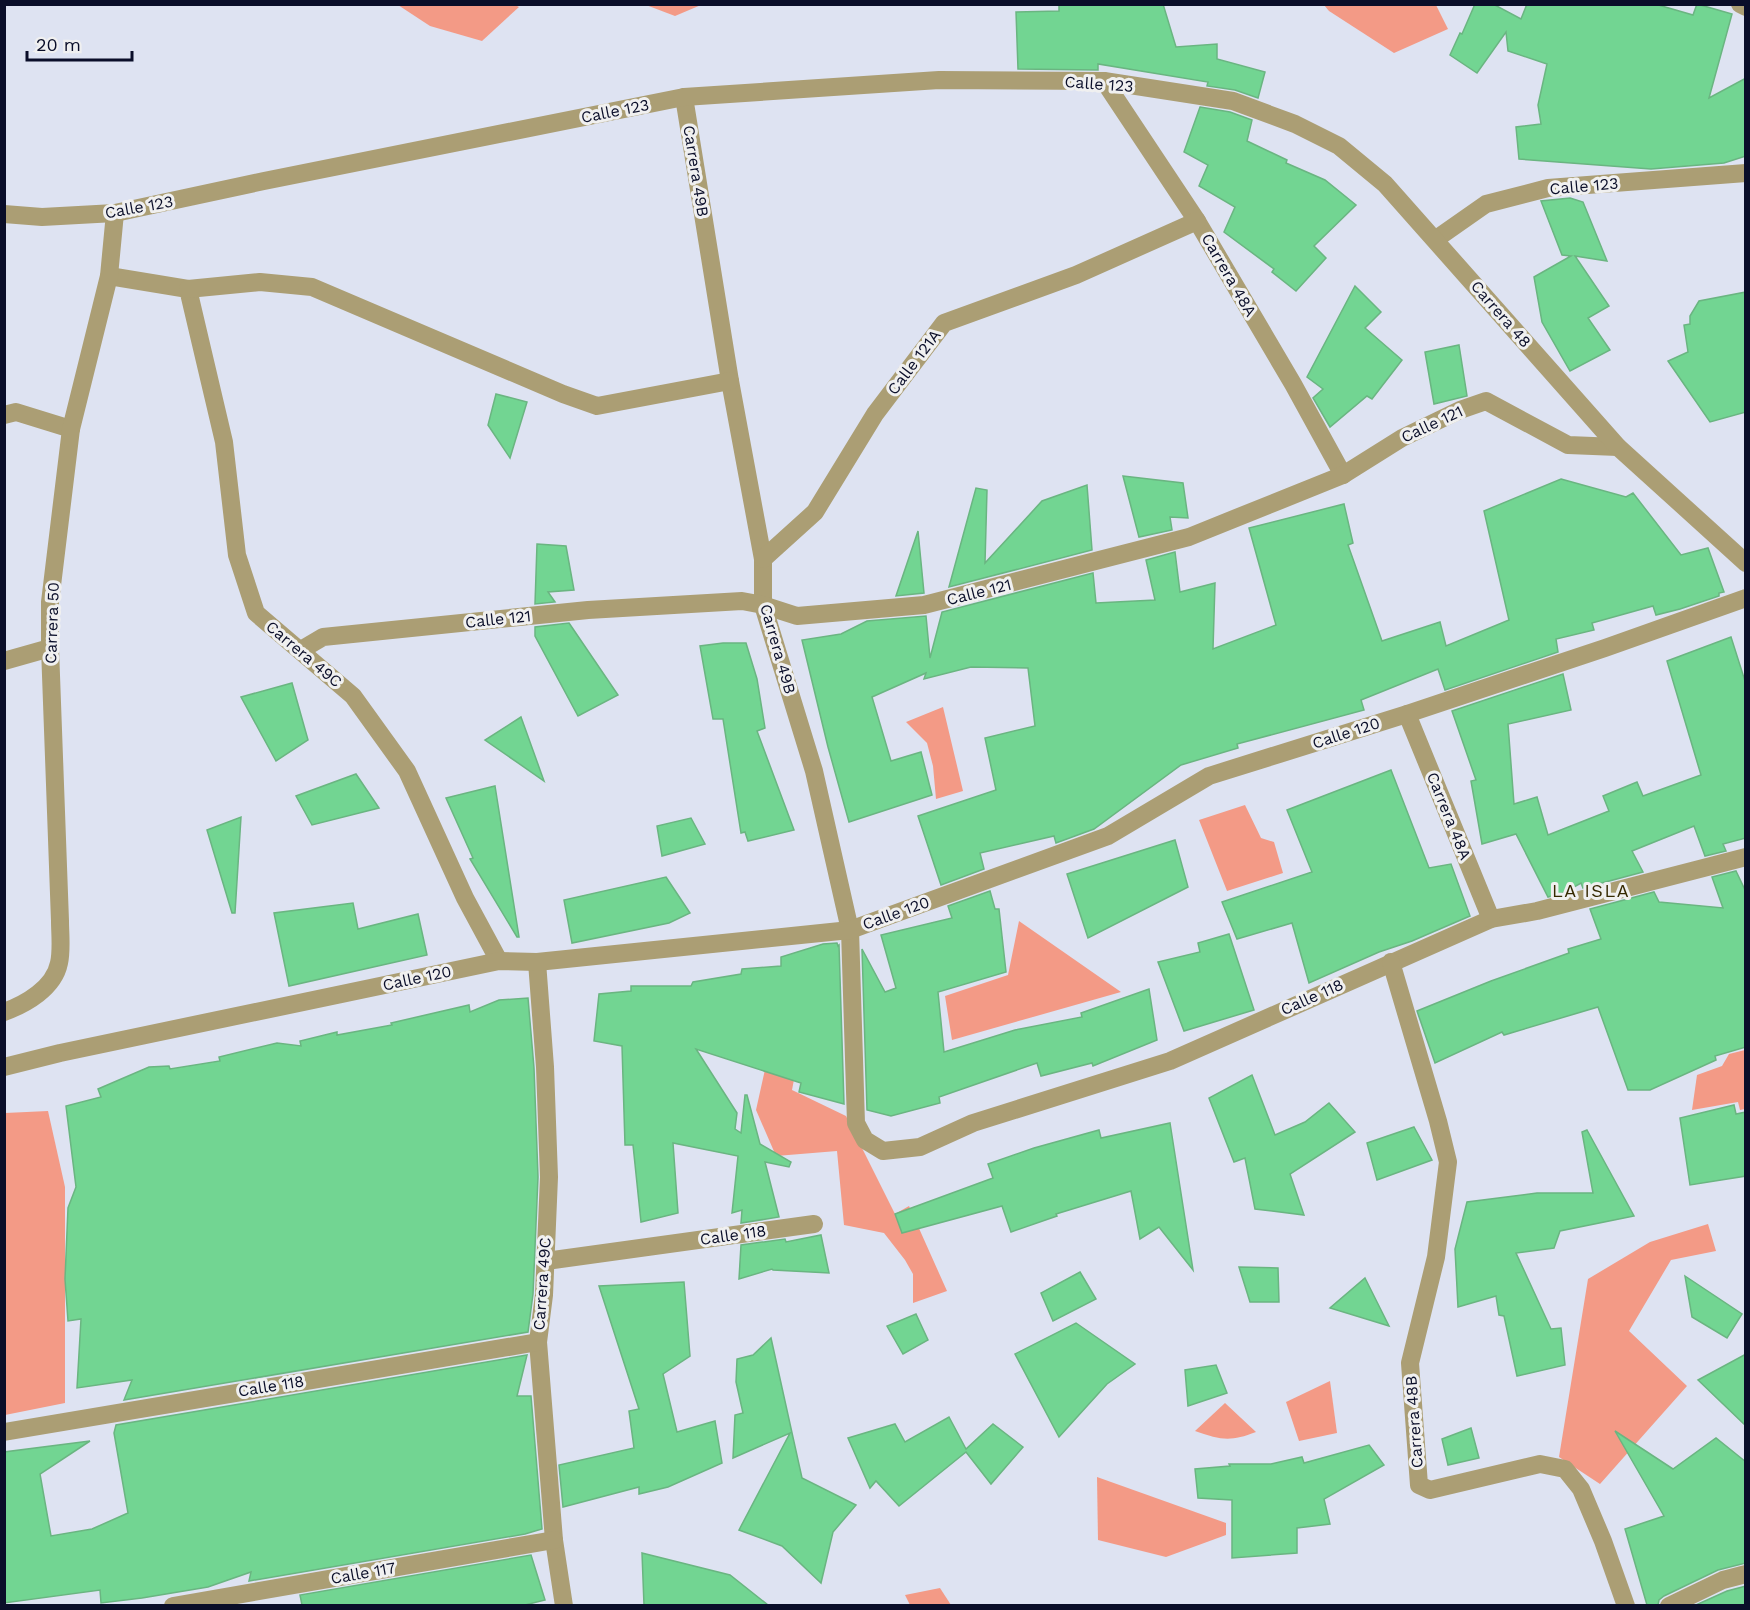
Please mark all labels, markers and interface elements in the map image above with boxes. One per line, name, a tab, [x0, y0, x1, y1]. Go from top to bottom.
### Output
scale bar	[27, 24, 132, 62]
text: 20 m	[36, 34, 81, 55]
street label: Calle 123	[1064, 72, 1134, 96]
street label: Calle 123	[579, 95, 651, 127]
street label: Carrera 49B	[679, 124, 713, 218]
street label: Calle 123	[1549, 174, 1619, 198]
street label: Calle 123	[103, 192, 175, 222]
street label: Carrera 48A	[1198, 230, 1261, 320]
street label: Carrera 48	[1467, 277, 1535, 351]
street label: Calle 121A	[883, 325, 945, 398]
street label: Calle 121	[1398, 401, 1466, 447]
street label: Calle 121	[945, 575, 1013, 609]
street label: Carrera 50	[41, 582, 63, 664]
street label: Carrera 49B	[756, 602, 800, 696]
street label: Calle 121	[464, 606, 532, 632]
street label: Carrera 49C	[262, 617, 346, 691]
street label: Calle 120	[1310, 713, 1382, 753]
street label: Carrera 48A	[1423, 769, 1475, 863]
district label: LA ISLA	[1552, 880, 1630, 901]
street label: Calle 120	[860, 892, 932, 934]
street label: Calle 120	[381, 961, 453, 995]
street label: Calle 118	[1278, 975, 1346, 1019]
street label: Calle 118	[699, 1221, 767, 1249]
street label: Carrera 49C	[529, 1237, 555, 1331]
street label: Calle 118	[237, 1371, 305, 1401]
street label: Carrera 48B	[1401, 1375, 1427, 1469]
street label: Calle 117	[329, 1558, 397, 1588]

